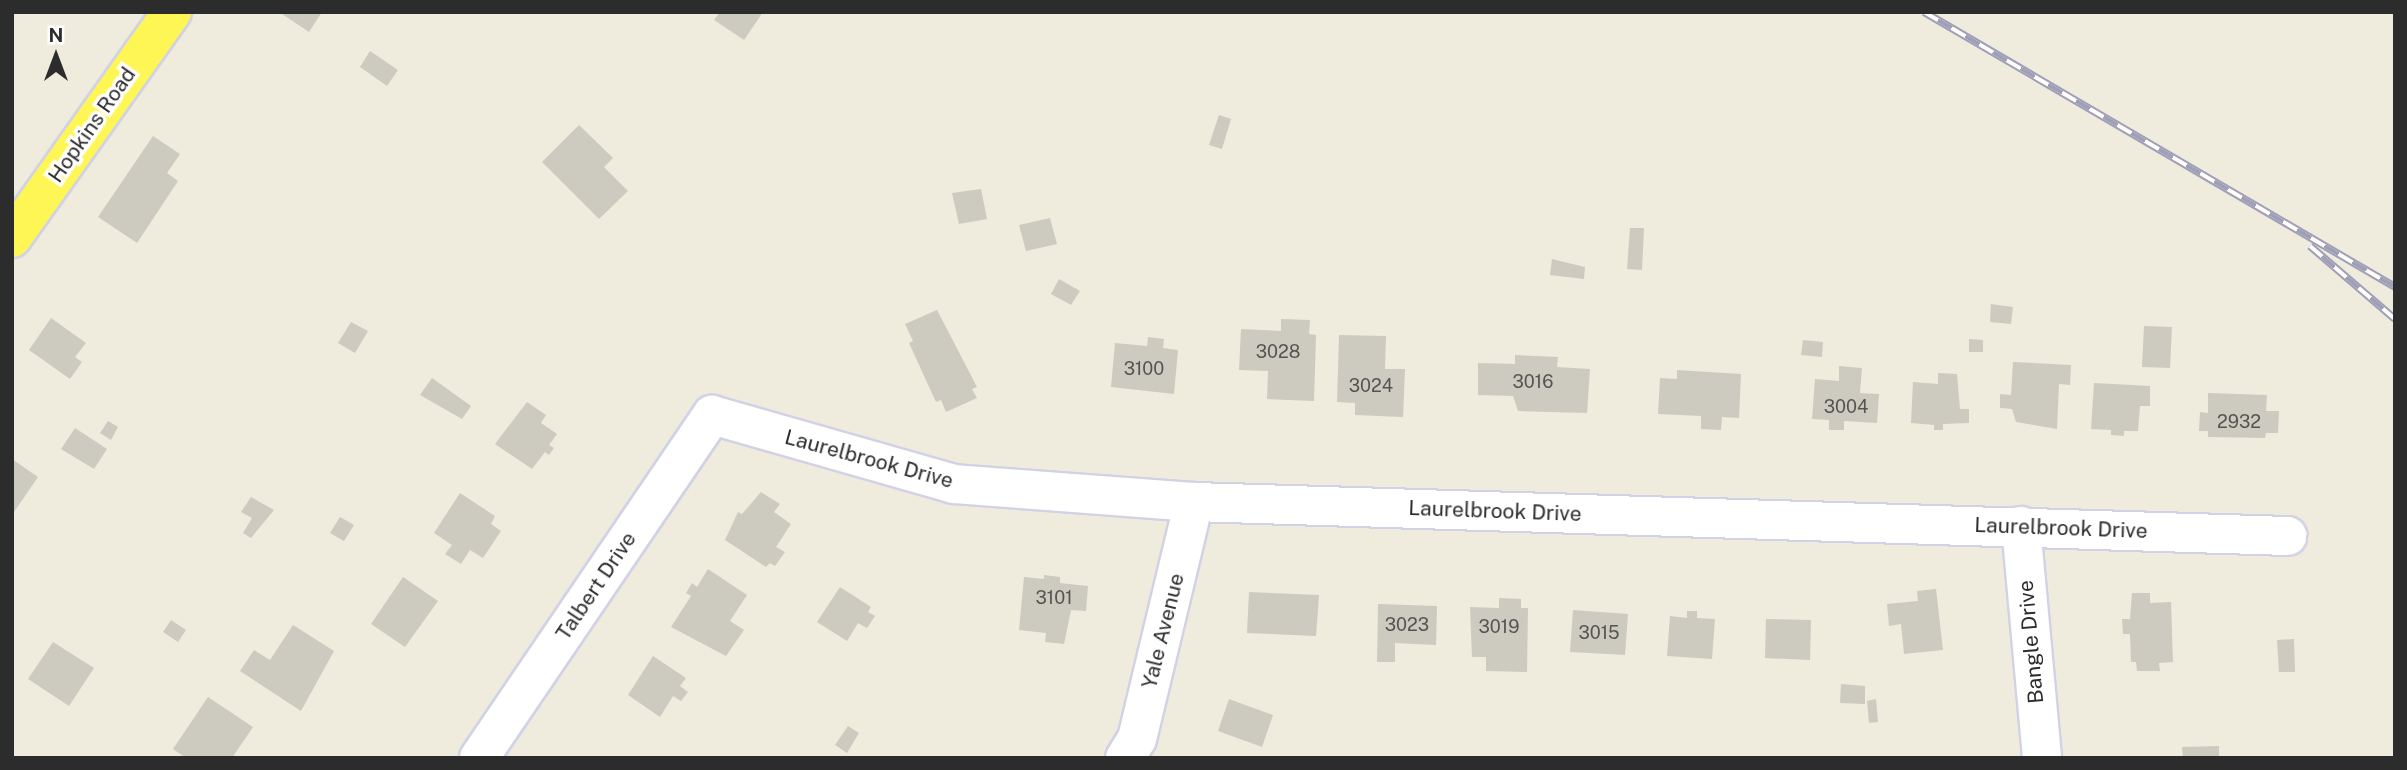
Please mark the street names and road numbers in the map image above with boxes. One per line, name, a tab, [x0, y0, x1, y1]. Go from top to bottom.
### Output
street label: Hopkins Road	[43, 63, 141, 187]
street label: Laurelbrook Drive	[782, 424, 956, 494]
street label: Laurelbrook Drive	[1408, 495, 1582, 527]
street label: Laurelbrook Drive	[1974, 512, 2148, 544]
street label: Talbert Drive	[551, 527, 641, 645]
street label: Yale Avenue	[1137, 571, 1189, 691]
street label: Bangle Drive	[2013, 579, 2049, 705]

